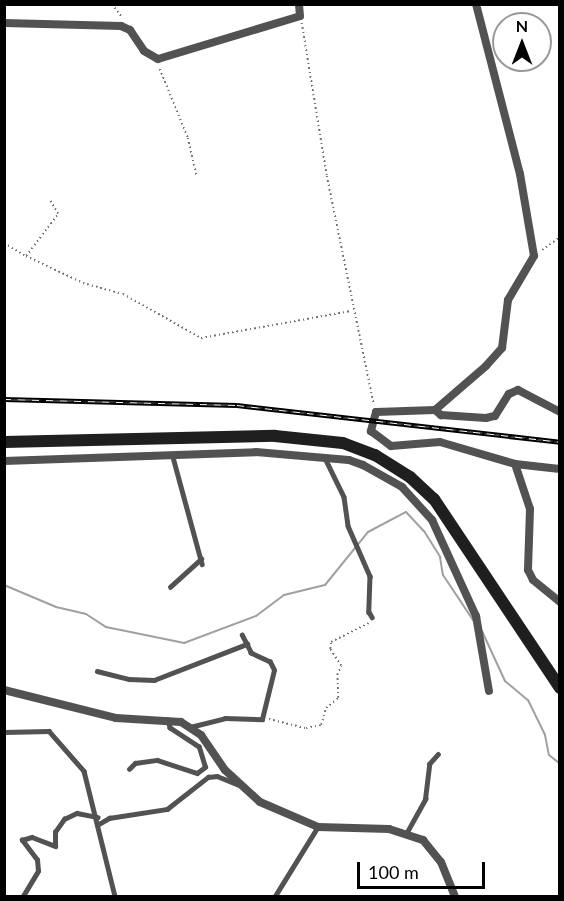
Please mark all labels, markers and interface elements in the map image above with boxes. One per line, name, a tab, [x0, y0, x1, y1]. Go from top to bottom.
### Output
north arrow	[492, 12, 552, 72]
text: N	[516, 16, 528, 35]
scale bar	[360, 850, 488, 888]
text: 100 m	[368, 861, 419, 883]

